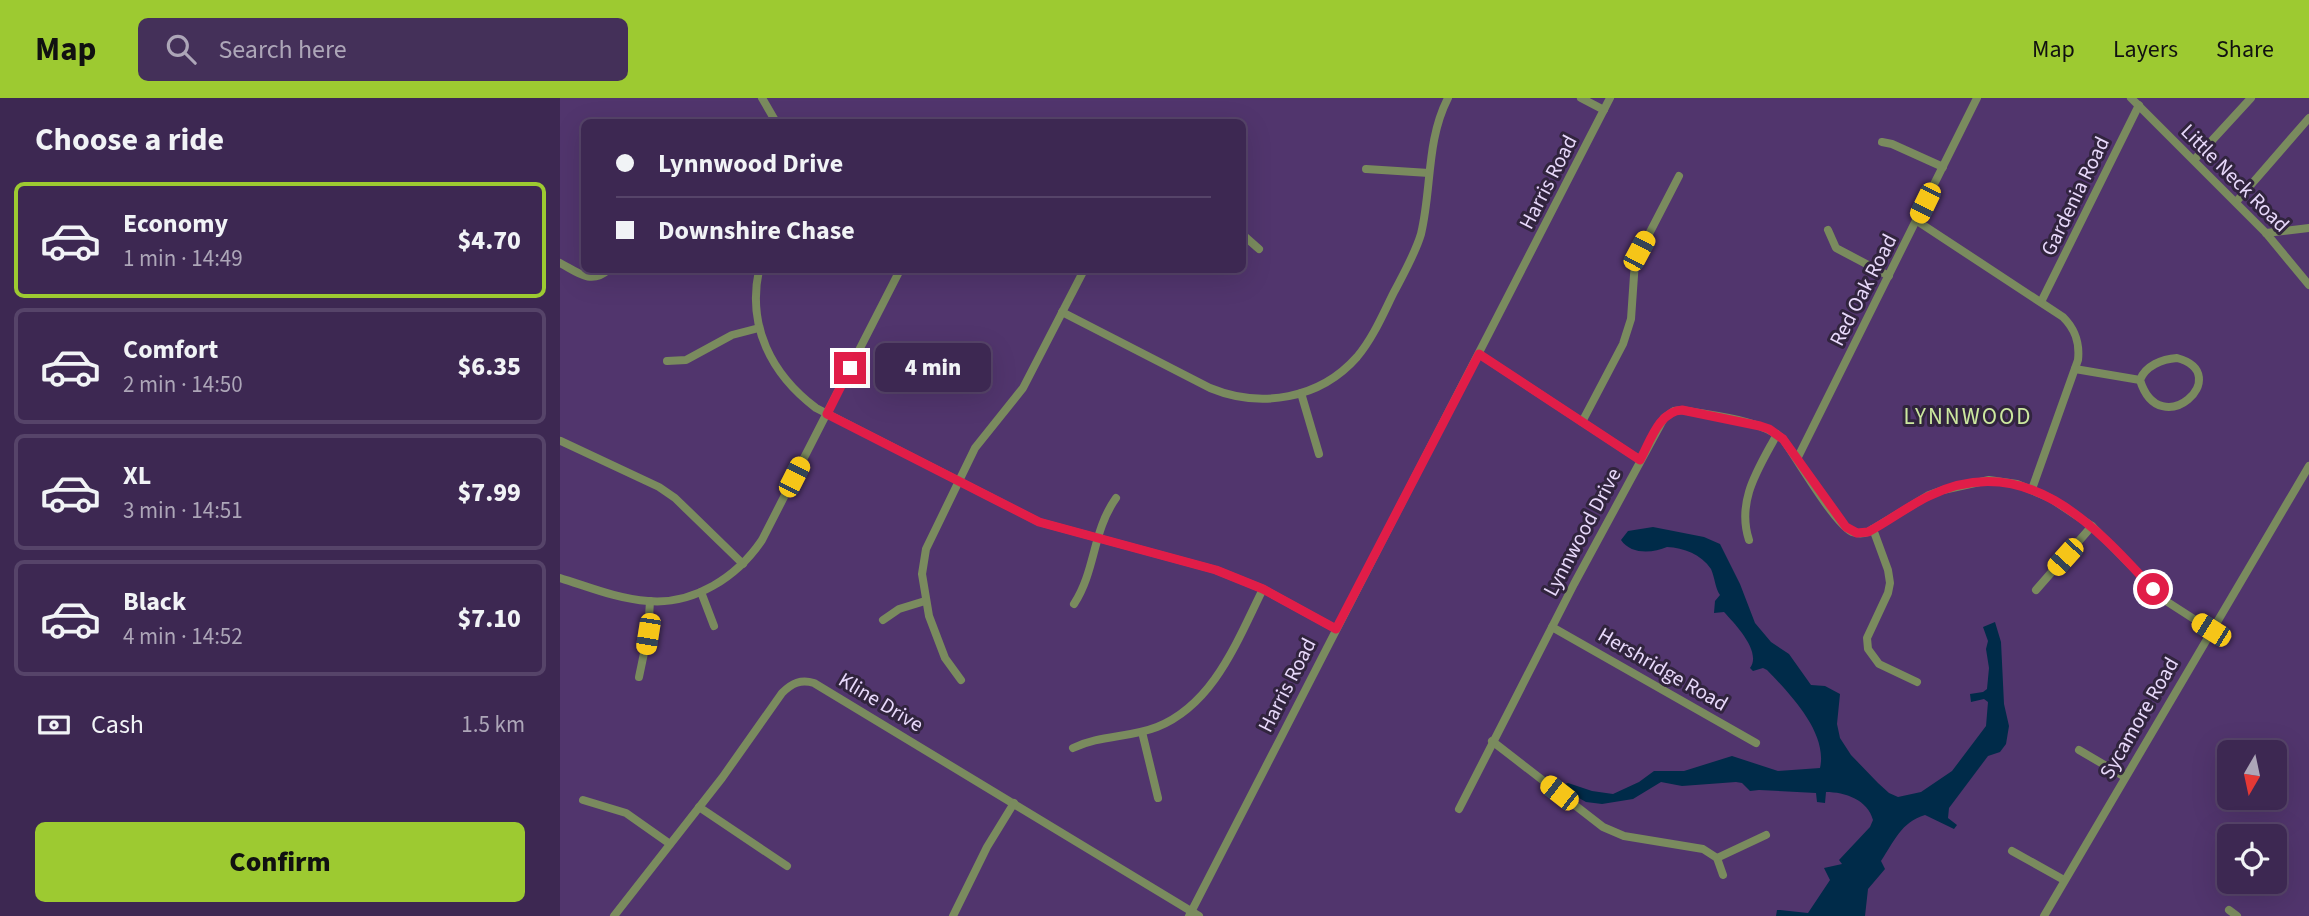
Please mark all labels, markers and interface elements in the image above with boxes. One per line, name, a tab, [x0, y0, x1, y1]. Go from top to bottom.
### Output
search box	[138, 18, 628, 81]
text: Map	[35, 26, 96, 73]
icon: search	[162, 30, 200, 68]
text: Search here	[218, 31, 347, 68]
text: Map	[2032, 32, 2075, 67]
text: Layers	[2113, 32, 2178, 67]
text: Share	[2216, 32, 2274, 67]
text: Choose a ride	[35, 117, 224, 163]
street label: Little Neck Road	[2174, 117, 2296, 239]
street label: Harris Road	[1511, 130, 1585, 234]
street label: Gardenia Road	[2033, 131, 2117, 261]
text: Lynnwood Drive	[658, 145, 843, 182]
car	[1907, 180, 1944, 226]
text: Economy	[123, 205, 228, 242]
icon: car	[39, 209, 102, 272]
text: Downshire Chase	[658, 212, 855, 249]
text: $4.70	[457, 222, 521, 259]
car	[1620, 228, 1659, 274]
street label: Red Oak Road	[1822, 229, 1904, 351]
text: 1 min · 14:49	[123, 242, 243, 275]
text: Comfort	[123, 331, 218, 368]
icon: car	[39, 335, 102, 398]
callout: 4 min	[874, 344, 990, 392]
text: $6.35	[457, 348, 521, 385]
text: 4 min	[905, 351, 961, 384]
route end	[834, 352, 866, 384]
text: 2 min · 14:50	[123, 368, 243, 401]
district label: LYNNWOOD	[1904, 400, 2032, 433]
car	[776, 454, 813, 500]
text: XL	[123, 457, 151, 494]
icon: car	[39, 461, 102, 524]
street label: Lynnwood Drive	[1536, 463, 1628, 601]
text: $7.99	[457, 474, 521, 511]
text: 3 min · 14:51	[123, 494, 243, 527]
car	[2044, 534, 2087, 580]
route start	[2137, 573, 2169, 605]
text: Black	[123, 583, 186, 620]
icon: car	[39, 587, 102, 650]
text: $7.10	[457, 600, 521, 637]
car	[2188, 610, 2235, 650]
car	[635, 612, 662, 656]
text: 4 min · 14:52	[123, 620, 243, 653]
street label: Hershridge Road	[1592, 620, 1734, 718]
street label: Harris Road	[1250, 633, 1324, 737]
street label: Sycamore Road	[2092, 651, 2186, 785]
street label: Kline Drive	[833, 665, 929, 739]
icon: cash	[35, 706, 73, 744]
text: Cash	[91, 706, 144, 743]
text: 1.5 km	[461, 708, 525, 741]
north arrow	[2217, 740, 2287, 810]
map controls	[2217, 740, 2287, 894]
car	[1536, 772, 1583, 814]
button: Confirm	[35, 822, 525, 902]
button: locate	[2217, 824, 2287, 894]

